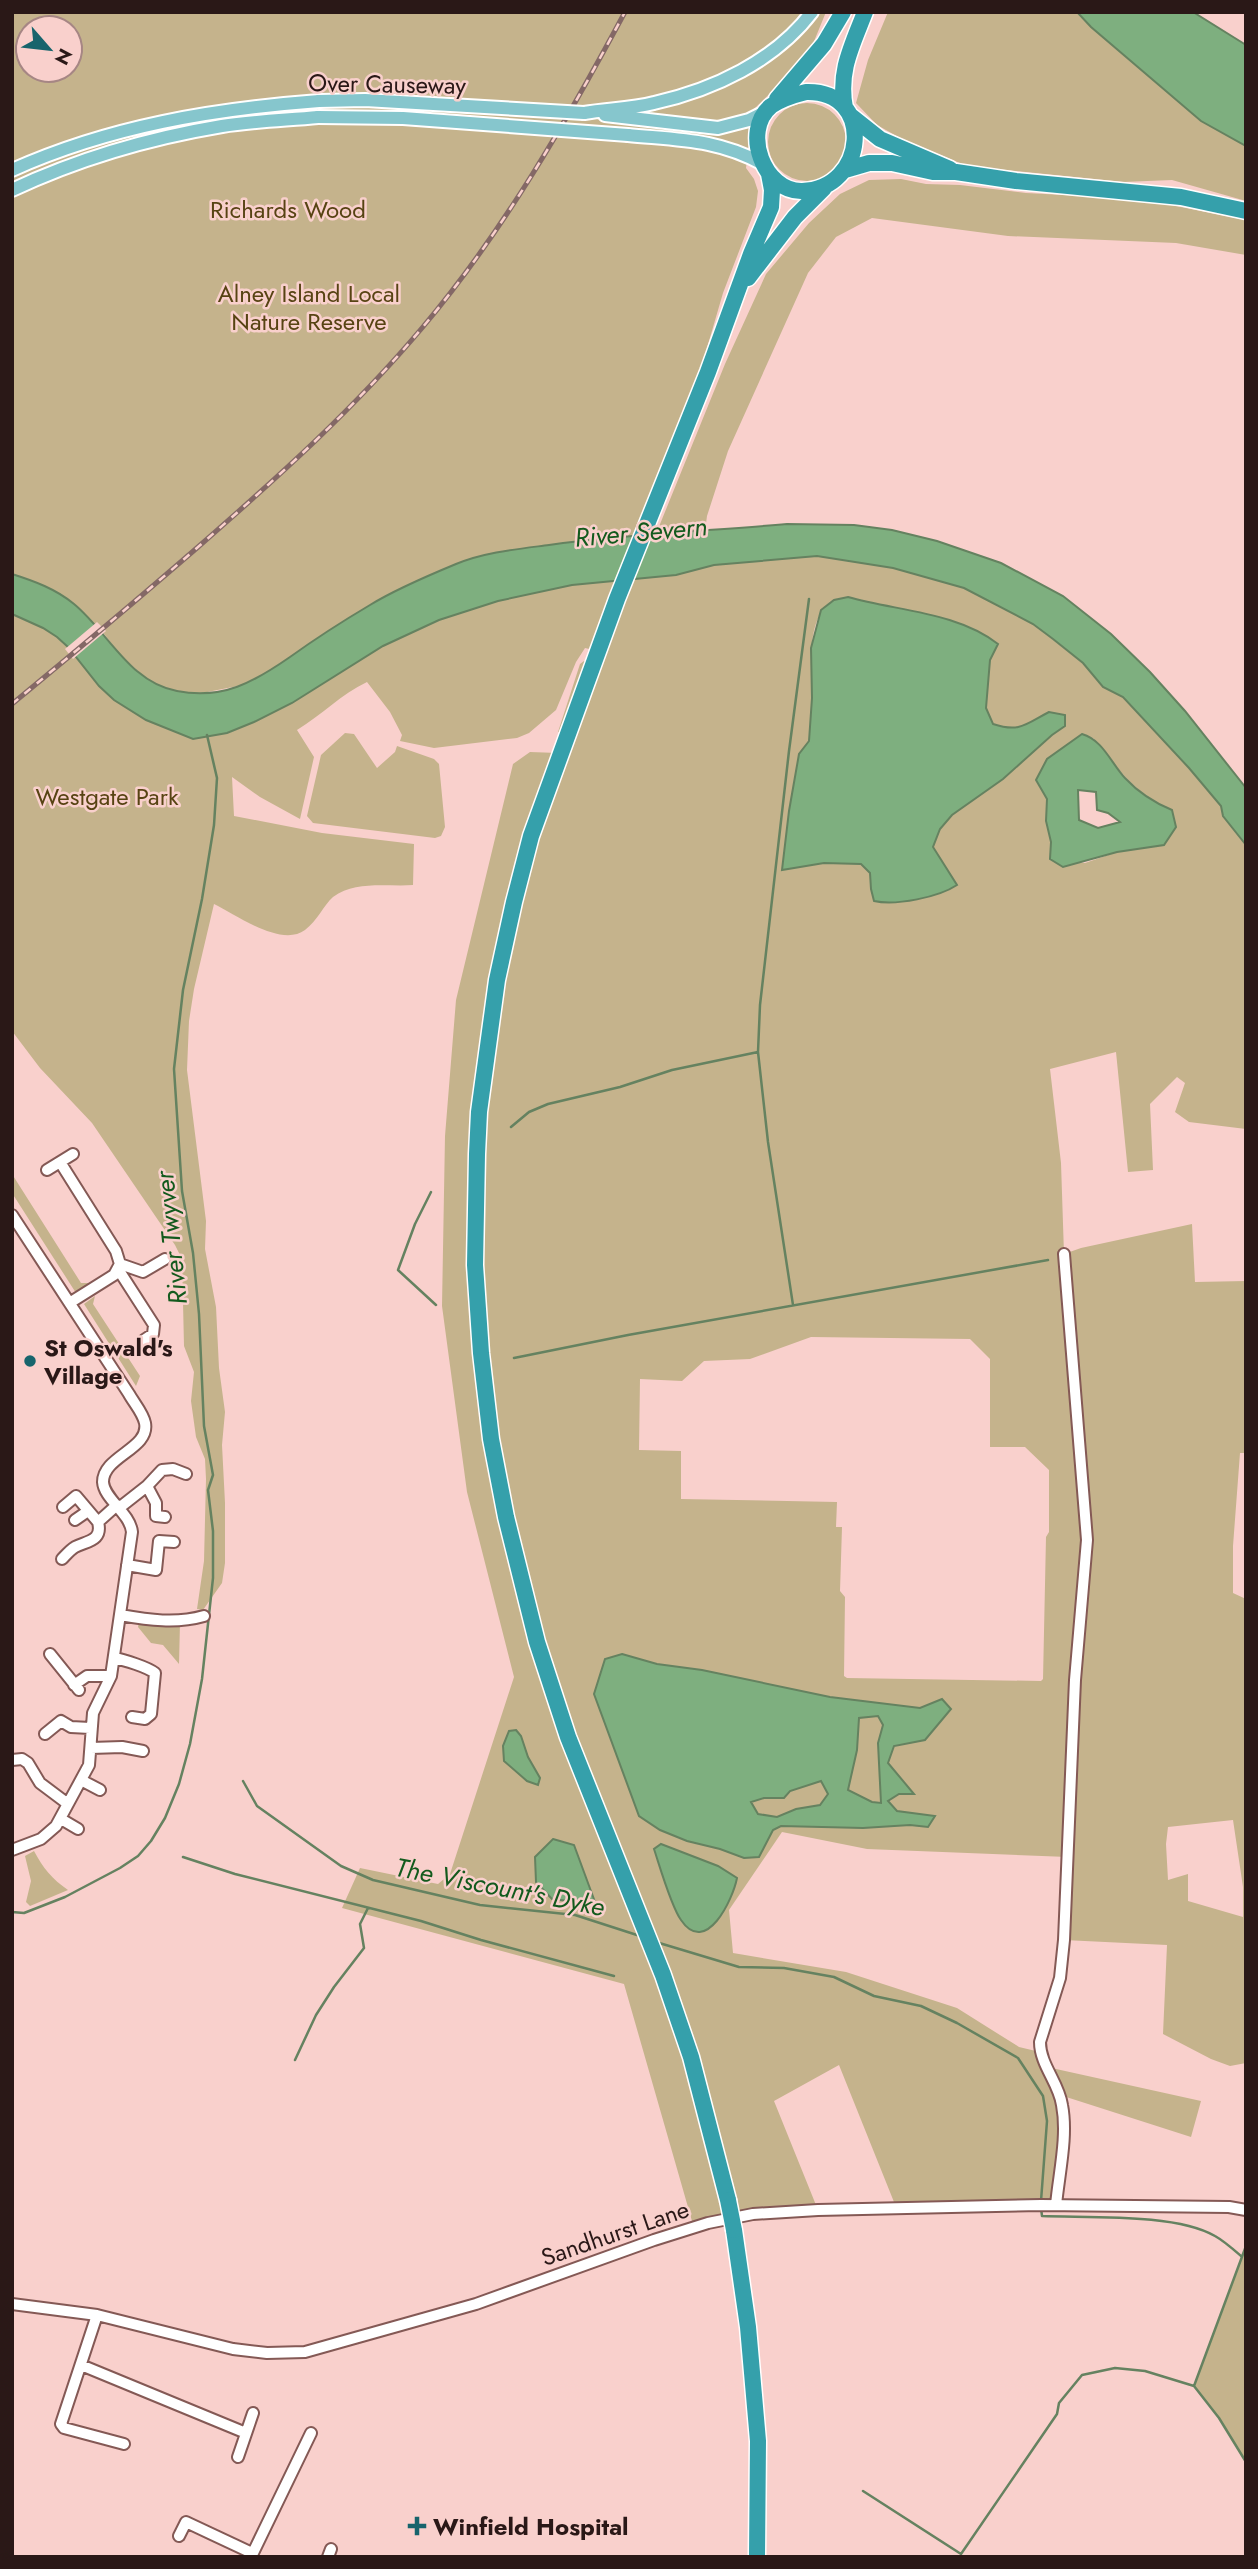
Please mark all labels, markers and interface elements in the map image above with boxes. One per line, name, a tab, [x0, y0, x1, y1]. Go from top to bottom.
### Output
north arrow	[14, 14, 84, 84]
text: N	[48, 44, 79, 70]
street label: Over Causeway	[308, 65, 467, 103]
park label: Richards Wood	[210, 192, 366, 227]
park label: Alney Island Local Nature Reserve	[218, 276, 400, 339]
water label: River Severn	[573, 507, 709, 557]
park label: Westgate Park	[36, 779, 179, 814]
water label: River Twyver	[145, 1168, 197, 1307]
place label: St Oswald's Village	[43, 1330, 173, 1393]
marker: St Oswald's Village	[22, 1353, 38, 1369]
water label: The Viscount's Dyke	[392, 1848, 608, 1926]
street label: Sandhurst Lane	[536, 2191, 694, 2275]
place label: Winfield Hospital	[433, 2509, 629, 2544]
marker: Winfield Hospital	[407, 2516, 427, 2536]

